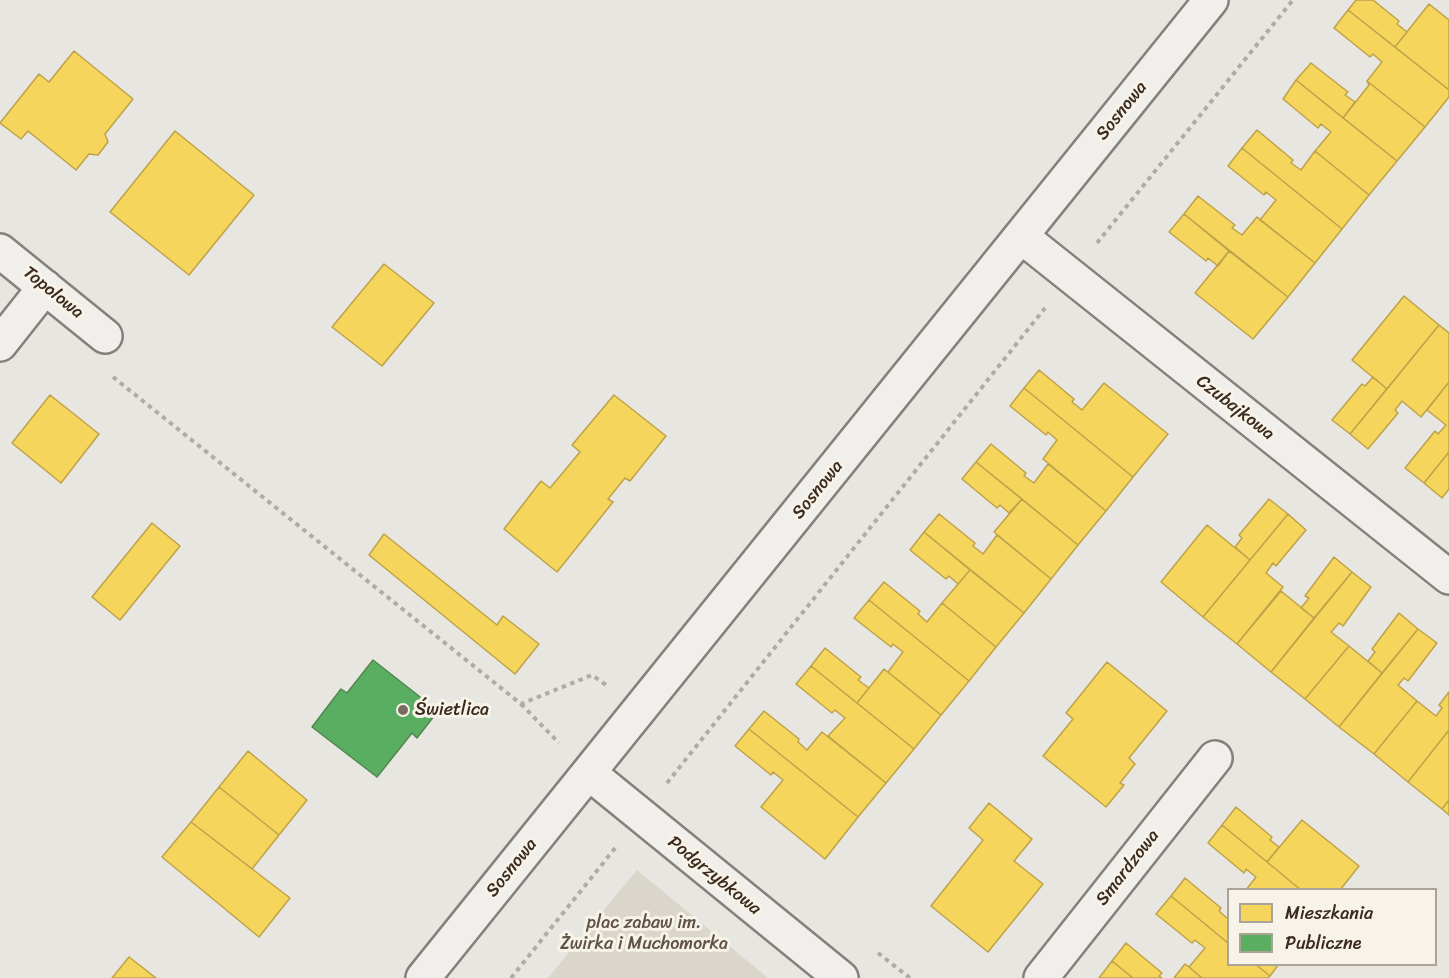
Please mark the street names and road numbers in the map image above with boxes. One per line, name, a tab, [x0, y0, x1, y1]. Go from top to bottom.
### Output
street label: Sosnowa	[1092, 77, 1152, 145]
street label: Topolowa	[18, 262, 88, 324]
street label: Czubajkowa	[1192, 371, 1278, 445]
street label: Sosnowa	[788, 456, 848, 524]
street label: Smardzowa	[1092, 826, 1164, 910]
street label: Podgrzybkowa	[663, 832, 765, 920]
street label: Sosnowa	[482, 834, 542, 902]

